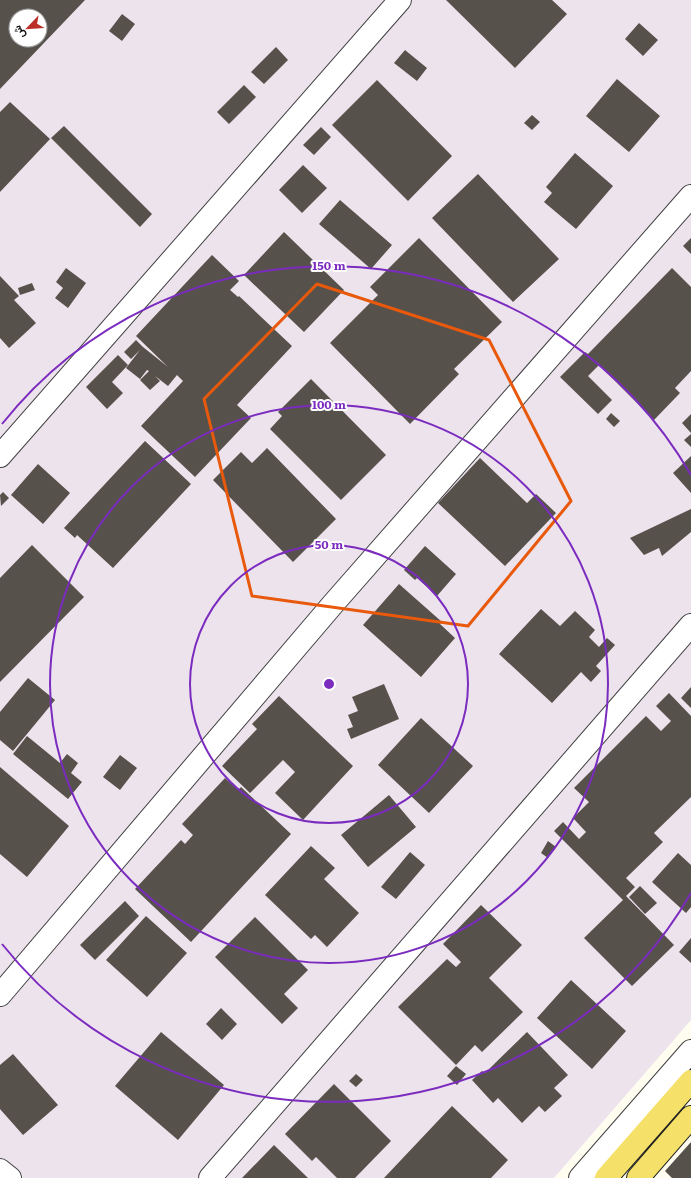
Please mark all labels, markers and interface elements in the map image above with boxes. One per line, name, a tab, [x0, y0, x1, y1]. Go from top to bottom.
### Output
north arrow	[8, 8, 48, 48]
text: ش	[8, 23, 28, 42]
text: 150 m	[312, 256, 346, 274]
text: 100 m	[312, 395, 346, 413]
text: 50 m	[315, 535, 343, 553]
centre of rings	[322, 677, 336, 691]

